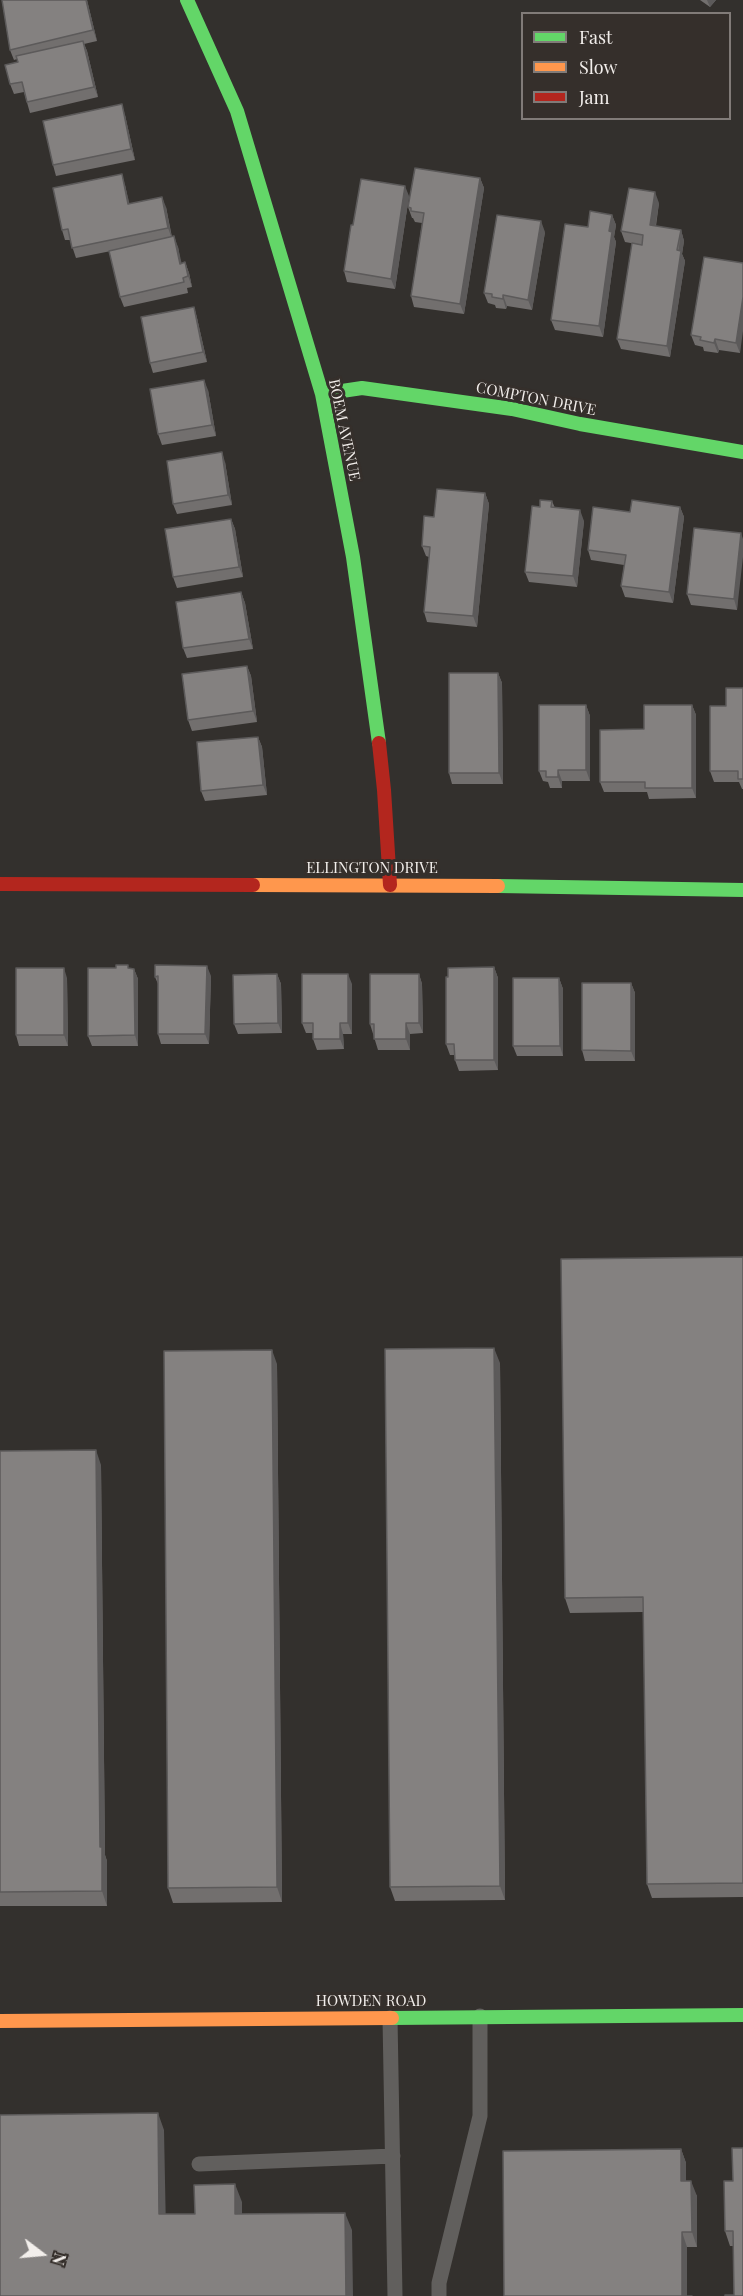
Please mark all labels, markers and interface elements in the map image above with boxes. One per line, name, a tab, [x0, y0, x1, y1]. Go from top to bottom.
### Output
legend	[521, 12, 731, 120]
text: Fast	[579, 25, 612, 49]
text: Slow	[579, 55, 617, 79]
text: Jam	[579, 85, 609, 109]
street label: BOEM AVENUE	[324, 378, 364, 482]
street label: COMPTON DRIVE	[474, 379, 598, 419]
street label: ELLINGTON DRIVE	[306, 859, 438, 877]
street label: HOWDEN ROAD	[316, 1992, 426, 2010]
north arrow	[12, 2224, 72, 2284]
text: N	[48, 2251, 71, 2268]

